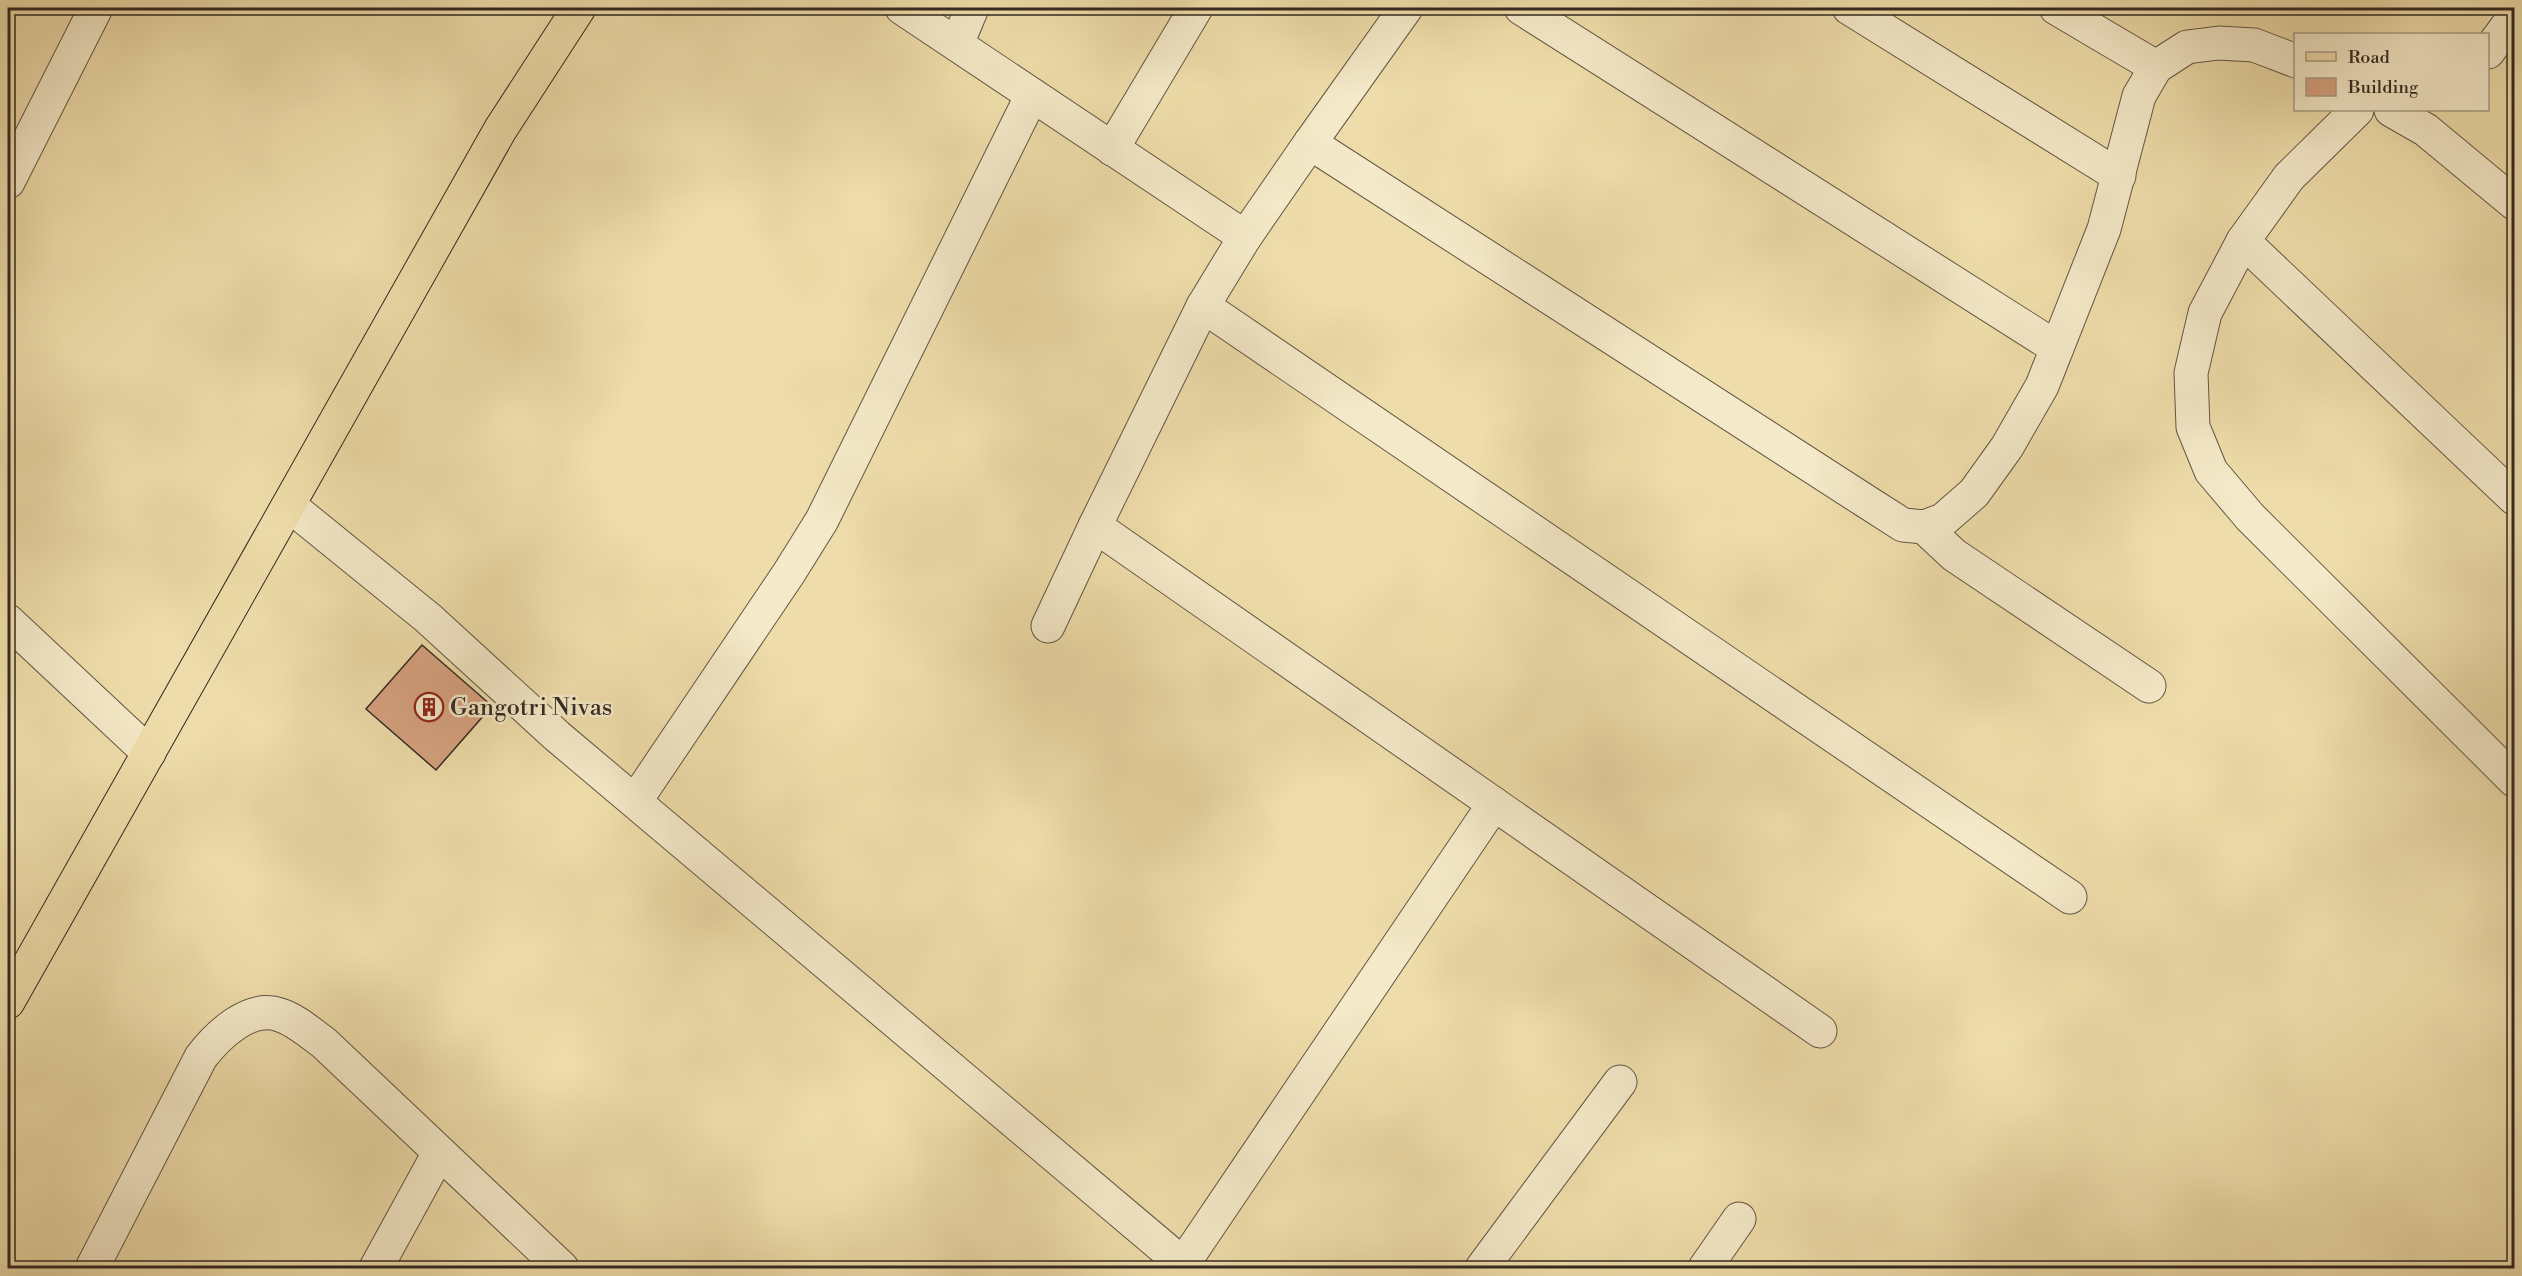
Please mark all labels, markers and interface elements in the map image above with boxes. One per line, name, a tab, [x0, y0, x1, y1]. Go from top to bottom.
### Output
legend	[2294, 33, 2489, 111]
text: Road	[2348, 46, 2391, 69]
text: Building	[2347, 76, 2419, 99]
building icon: Gangotri Nivas	[413, 691, 445, 723]
place label: Gangotri Nivas	[450, 693, 612, 723]

